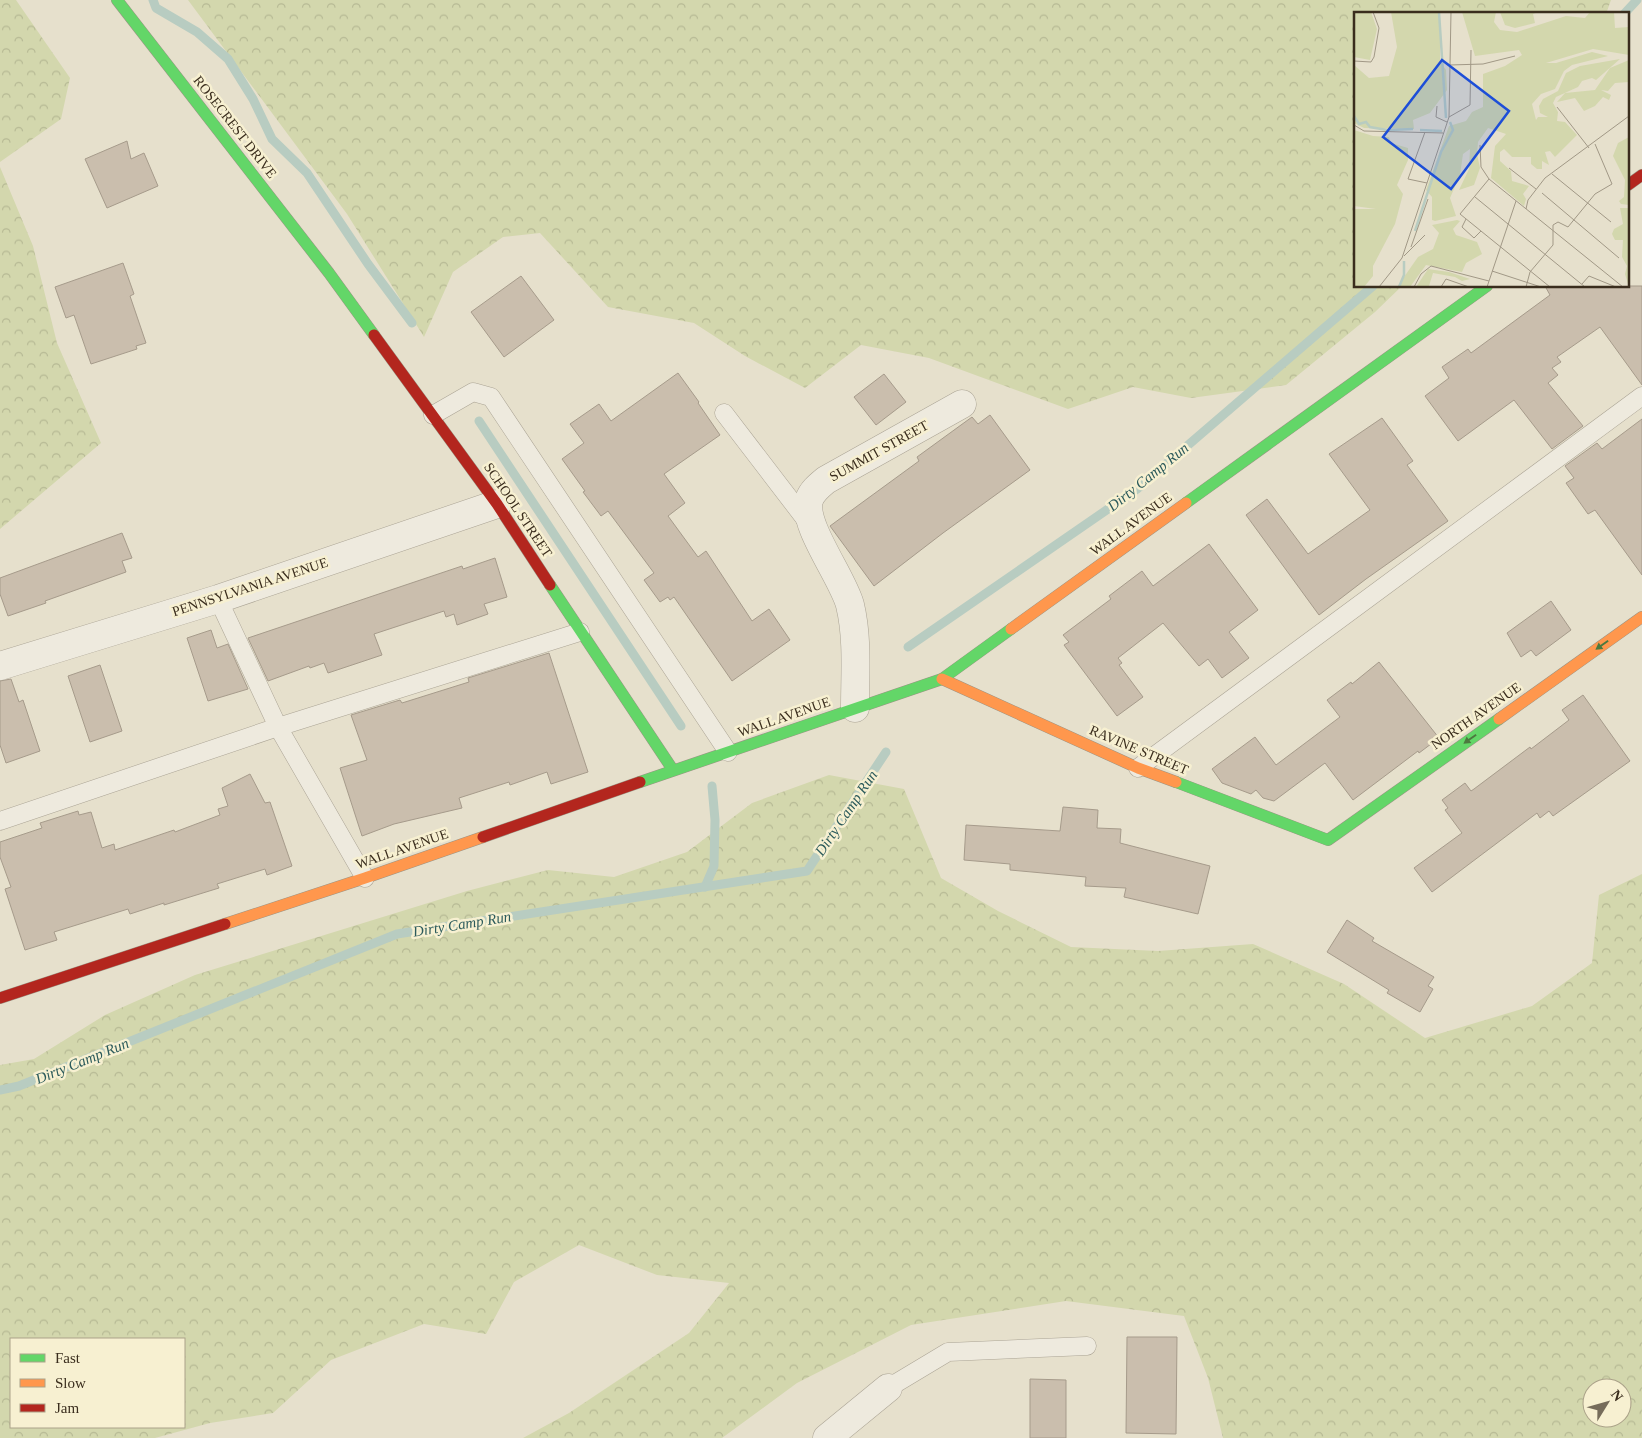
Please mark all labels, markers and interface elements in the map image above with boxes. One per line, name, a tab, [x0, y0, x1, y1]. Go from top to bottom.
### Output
inset map	[1354, 12, 1630, 288]
street label: ROSECREST DRIVE	[190, 73, 280, 181]
street label: SUMMIT STREET	[827, 417, 931, 484]
water label: Dirty Camp Run	[1104, 440, 1192, 515]
street label: SCHOOL STREET	[481, 460, 555, 560]
street label: WALL AVENUE	[1087, 489, 1175, 559]
street label: PENNSYLVANIA AVENUE	[170, 555, 330, 619]
one-way arrow	[1595, 640, 1609, 650]
street label: NORTH AVENUE	[1428, 679, 1524, 753]
street label: WALL AVENUE	[736, 694, 832, 740]
street label: RAVINE STREET	[1087, 722, 1191, 778]
one-way arrow	[1463, 734, 1477, 744]
water label: Dirty Camp Run	[811, 767, 880, 859]
street label: WALL AVENUE	[354, 826, 450, 872]
water label: Dirty Camp Run	[411, 908, 512, 940]
water label: Dirty Camp Run	[32, 1035, 131, 1087]
legend	[10, 1338, 185, 1428]
text: Fast	[55, 1350, 81, 1366]
text: Slow	[55, 1375, 86, 1391]
north arrow	[1582, 1378, 1632, 1428]
text: N	[1608, 1387, 1626, 1404]
text: Jam	[55, 1400, 79, 1416]

